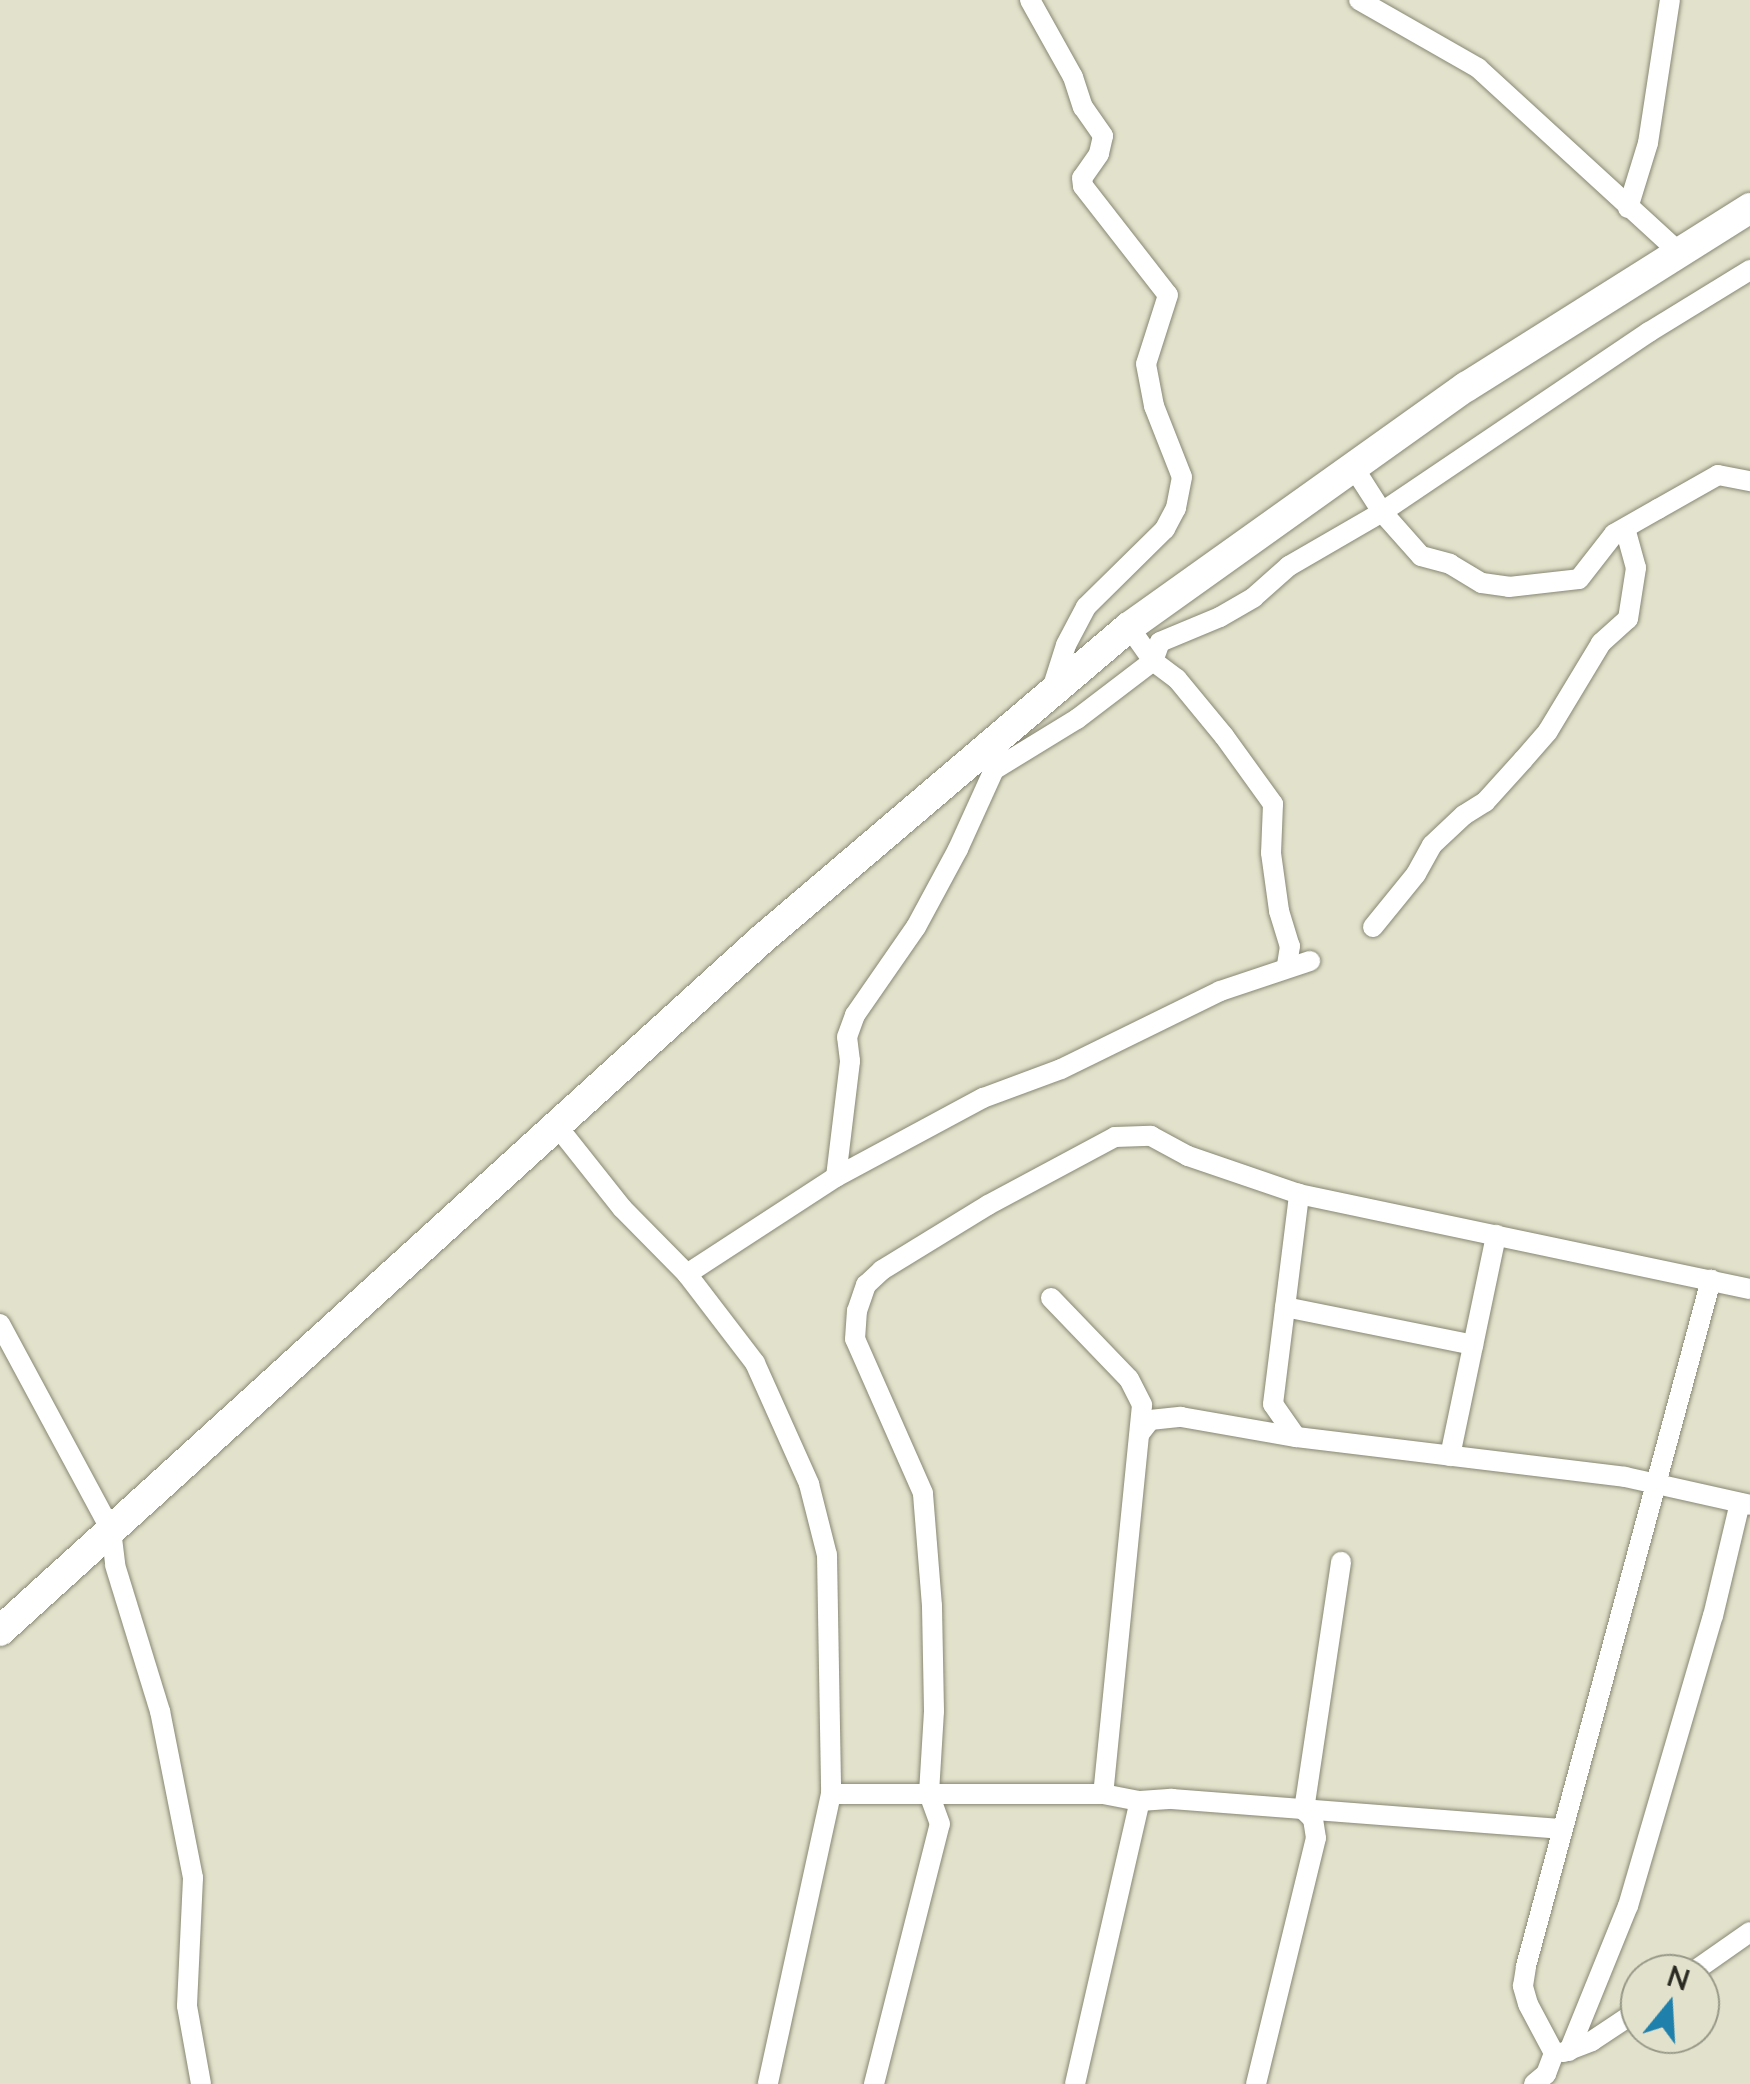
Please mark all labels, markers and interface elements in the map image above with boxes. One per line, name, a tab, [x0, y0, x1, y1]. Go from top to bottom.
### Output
north arrow	[1620, 1954, 1720, 2054]
text: N	[1663, 1958, 1694, 1997]

